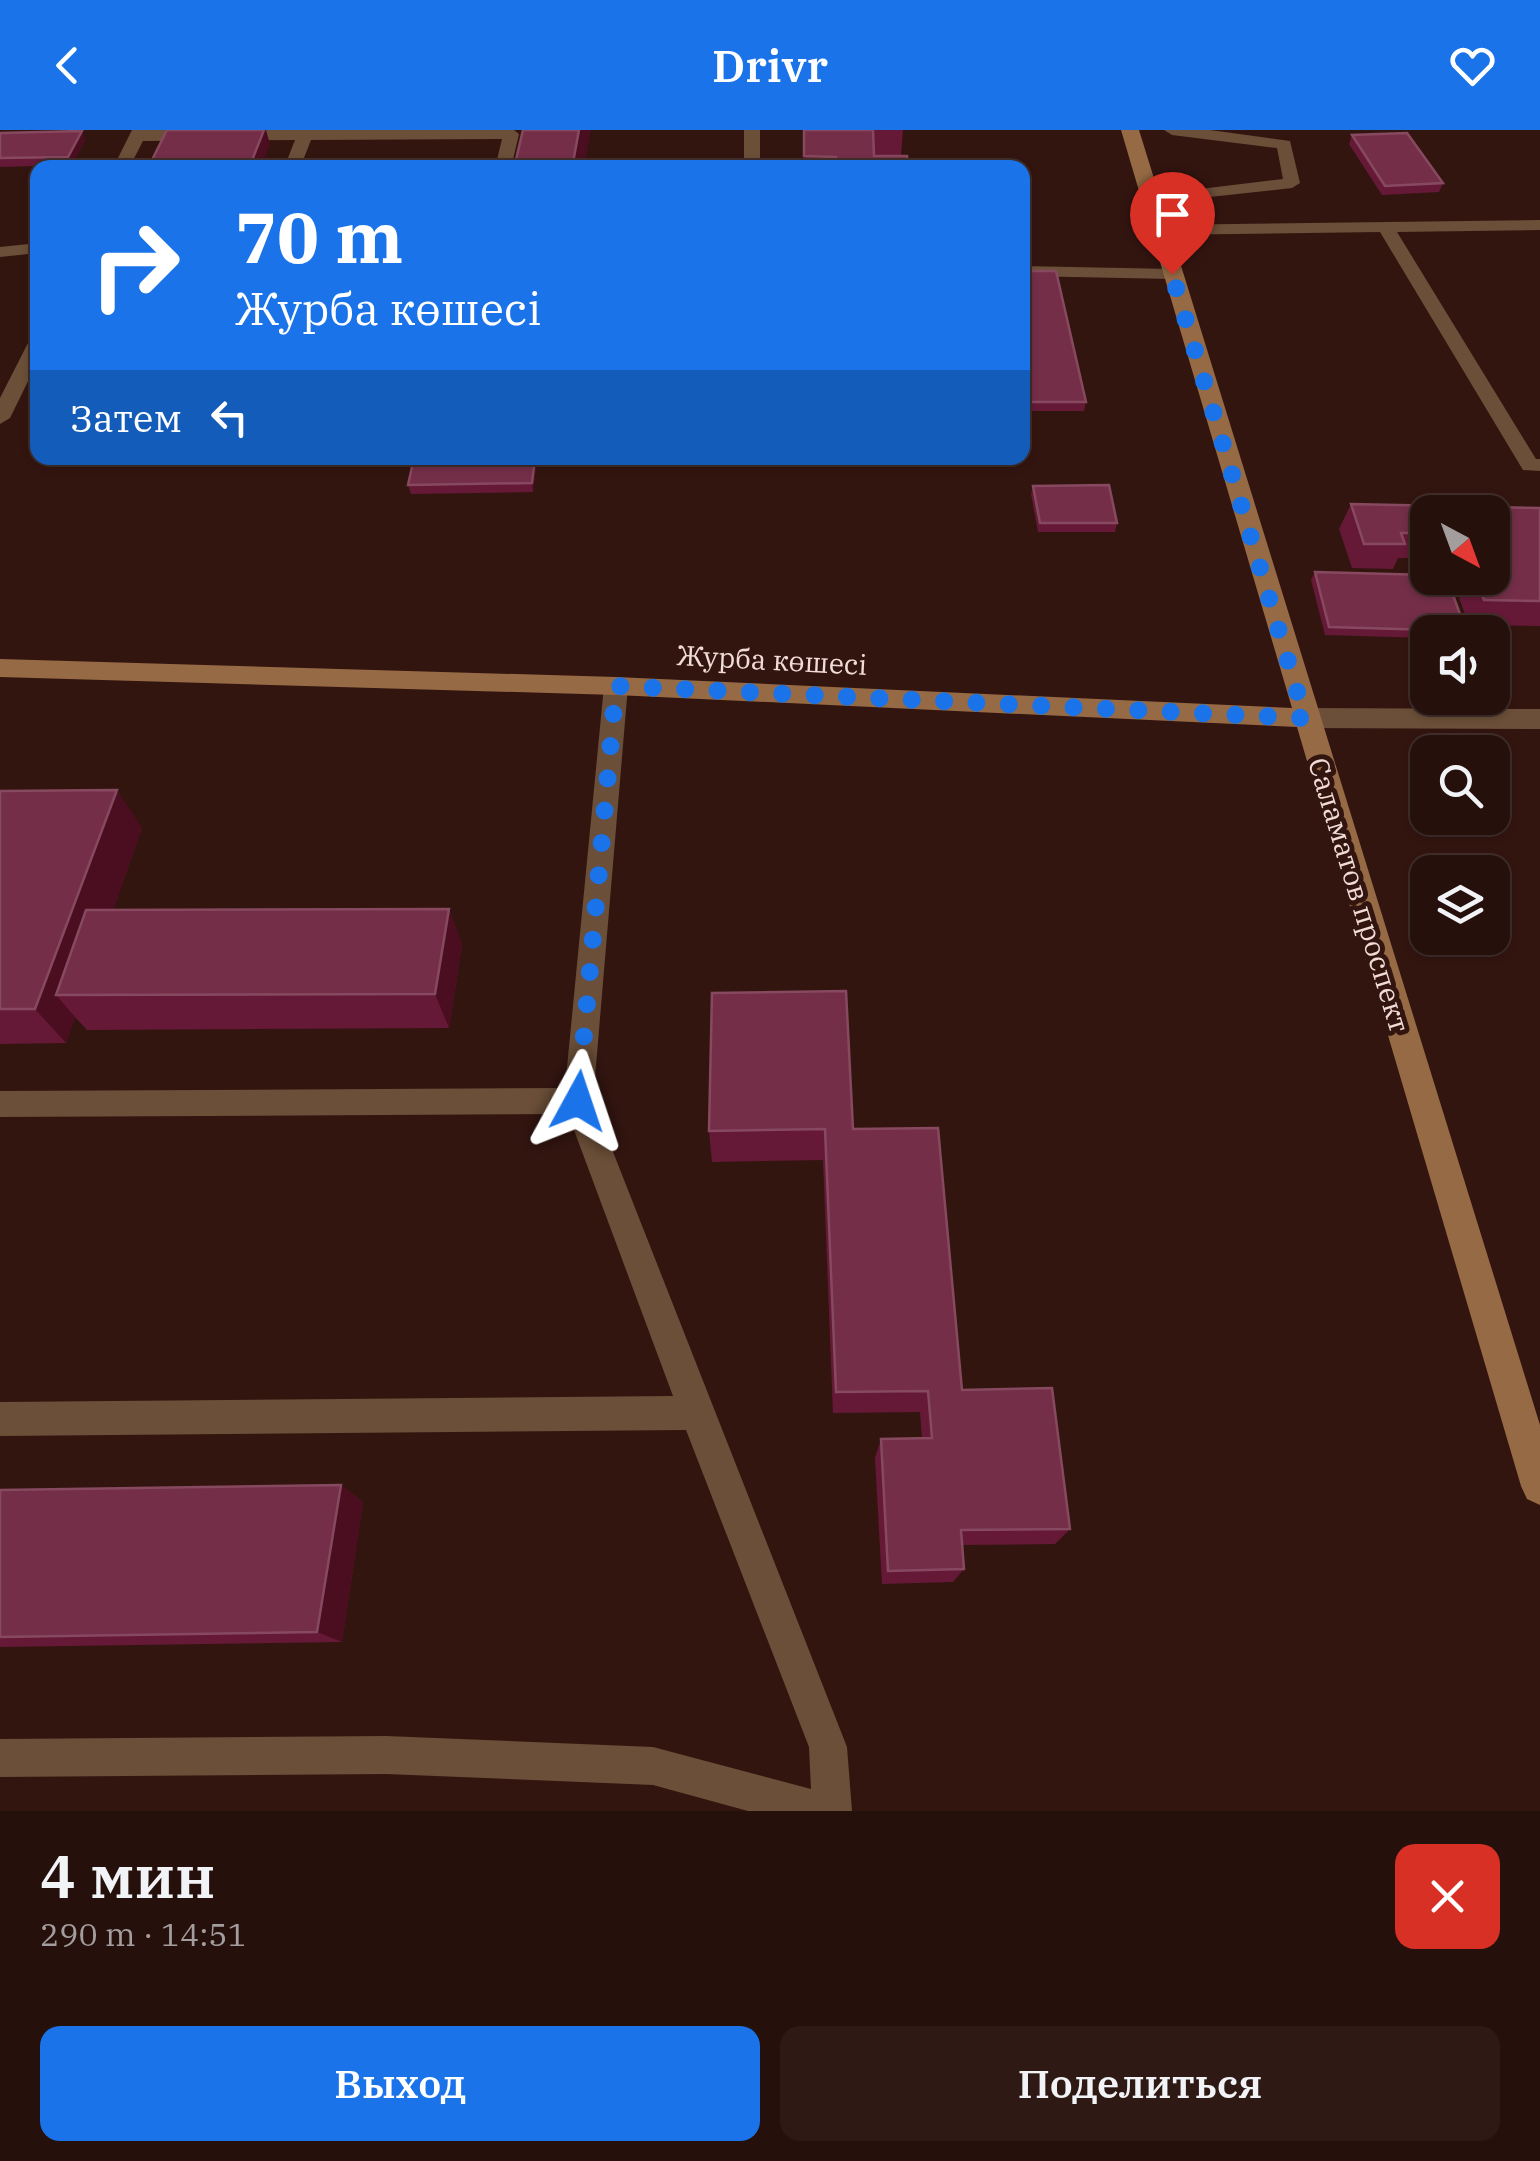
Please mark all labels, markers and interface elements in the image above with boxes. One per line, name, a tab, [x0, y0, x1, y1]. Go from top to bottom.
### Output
text: Drivr	[712, 36, 828, 94]
icon: back	[40, 38, 95, 93]
icon: heart	[1445, 38, 1500, 93]
pin	[1130, 172, 1215, 275]
icon: arrive	[1145, 187, 1200, 242]
text: 70 m	[235, 191, 403, 282]
icon: right	[70, 200, 200, 330]
text: Журба көшесі	[235, 279, 541, 337]
icon: left	[202, 390, 257, 445]
text: Затем	[70, 393, 182, 442]
north arrow	[1410, 495, 1510, 595]
map controls	[1410, 495, 1510, 955]
button: sound	[1410, 615, 1510, 715]
street label: Журба көшесі	[676, 636, 868, 683]
button: search	[1410, 735, 1510, 835]
street label: Саламатов проспект	[1300, 753, 1419, 1037]
button: layers	[1410, 855, 1510, 955]
position arrow	[526, 1049, 630, 1153]
text: 4 мин	[40, 1836, 216, 1915]
button: close	[1395, 1844, 1500, 1949]
text: 290 m · 14:51	[40, 1913, 247, 1955]
button: Выход	[40, 2026, 760, 2141]
button: Поделиться	[780, 2026, 1500, 2141]

